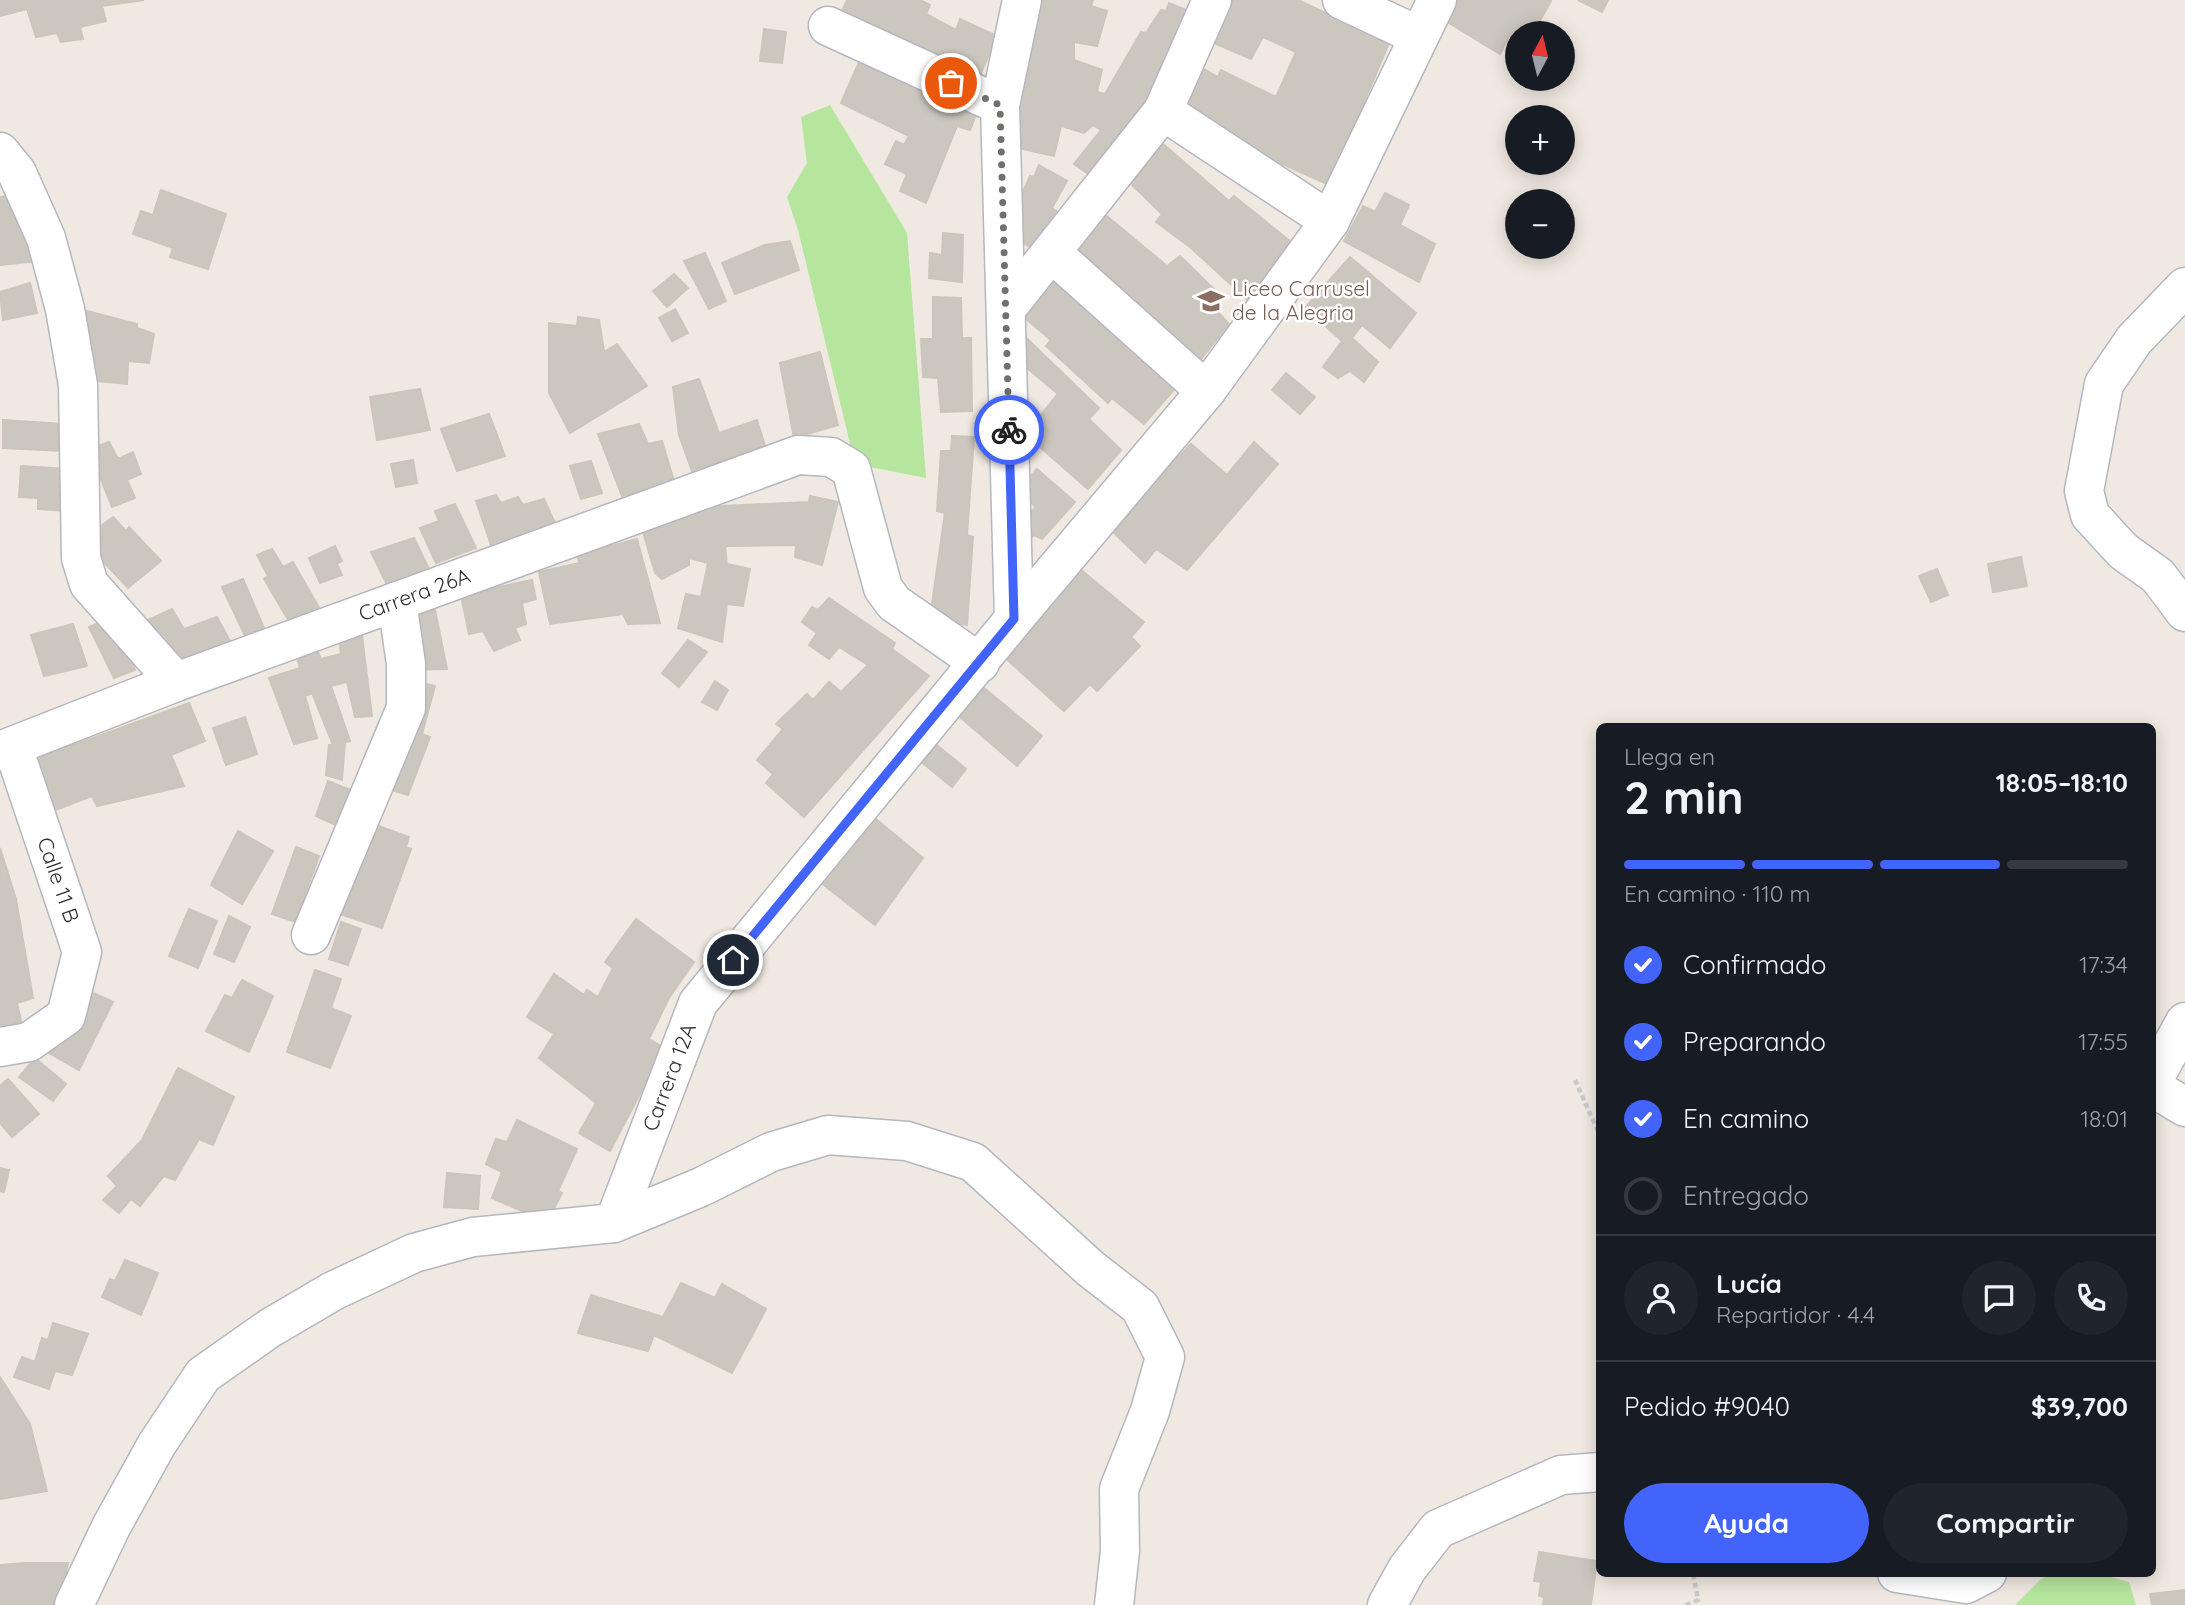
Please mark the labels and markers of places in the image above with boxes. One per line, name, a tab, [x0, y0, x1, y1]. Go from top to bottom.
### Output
pin	[921, 53, 981, 113]
place label: Liceo Carrusel de la Alegria	[1232, 275, 1370, 325]
school or university icon: Liceo Carrusel de la Alegria	[1196, 286, 1226, 316]
pin	[703, 930, 763, 990]

